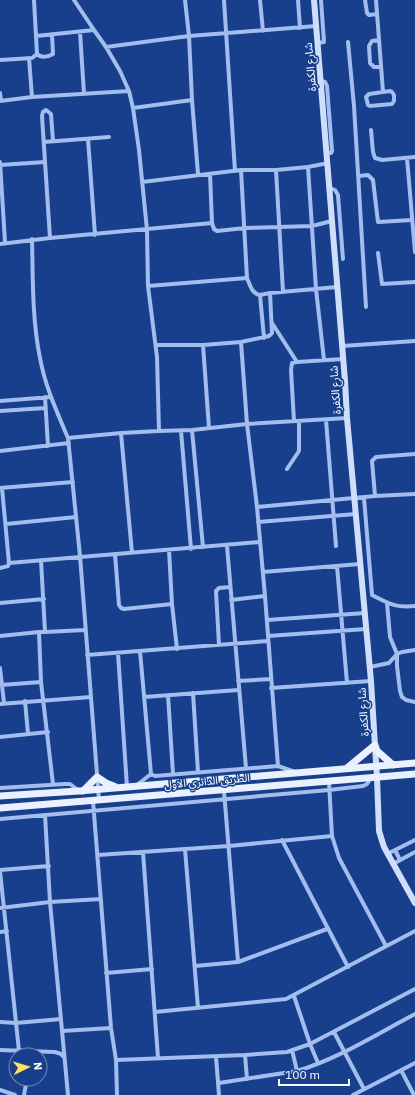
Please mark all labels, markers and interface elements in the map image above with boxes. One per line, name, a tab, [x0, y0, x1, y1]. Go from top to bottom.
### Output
street label: شارع الكفرة	[301, 42, 320, 92]
street label: شارع الكفرة	[326, 365, 345, 415]
street label: شارع الكفرة	[354, 687, 373, 737]
street label: الطريق الدائري الاول	[164, 770, 251, 794]
north arrow	[8, 1047, 48, 1087]
scale bar	[279, 1061, 349, 1087]
text: N	[31, 1062, 45, 1071]
text: 100 m	[285, 1067, 320, 1082]

